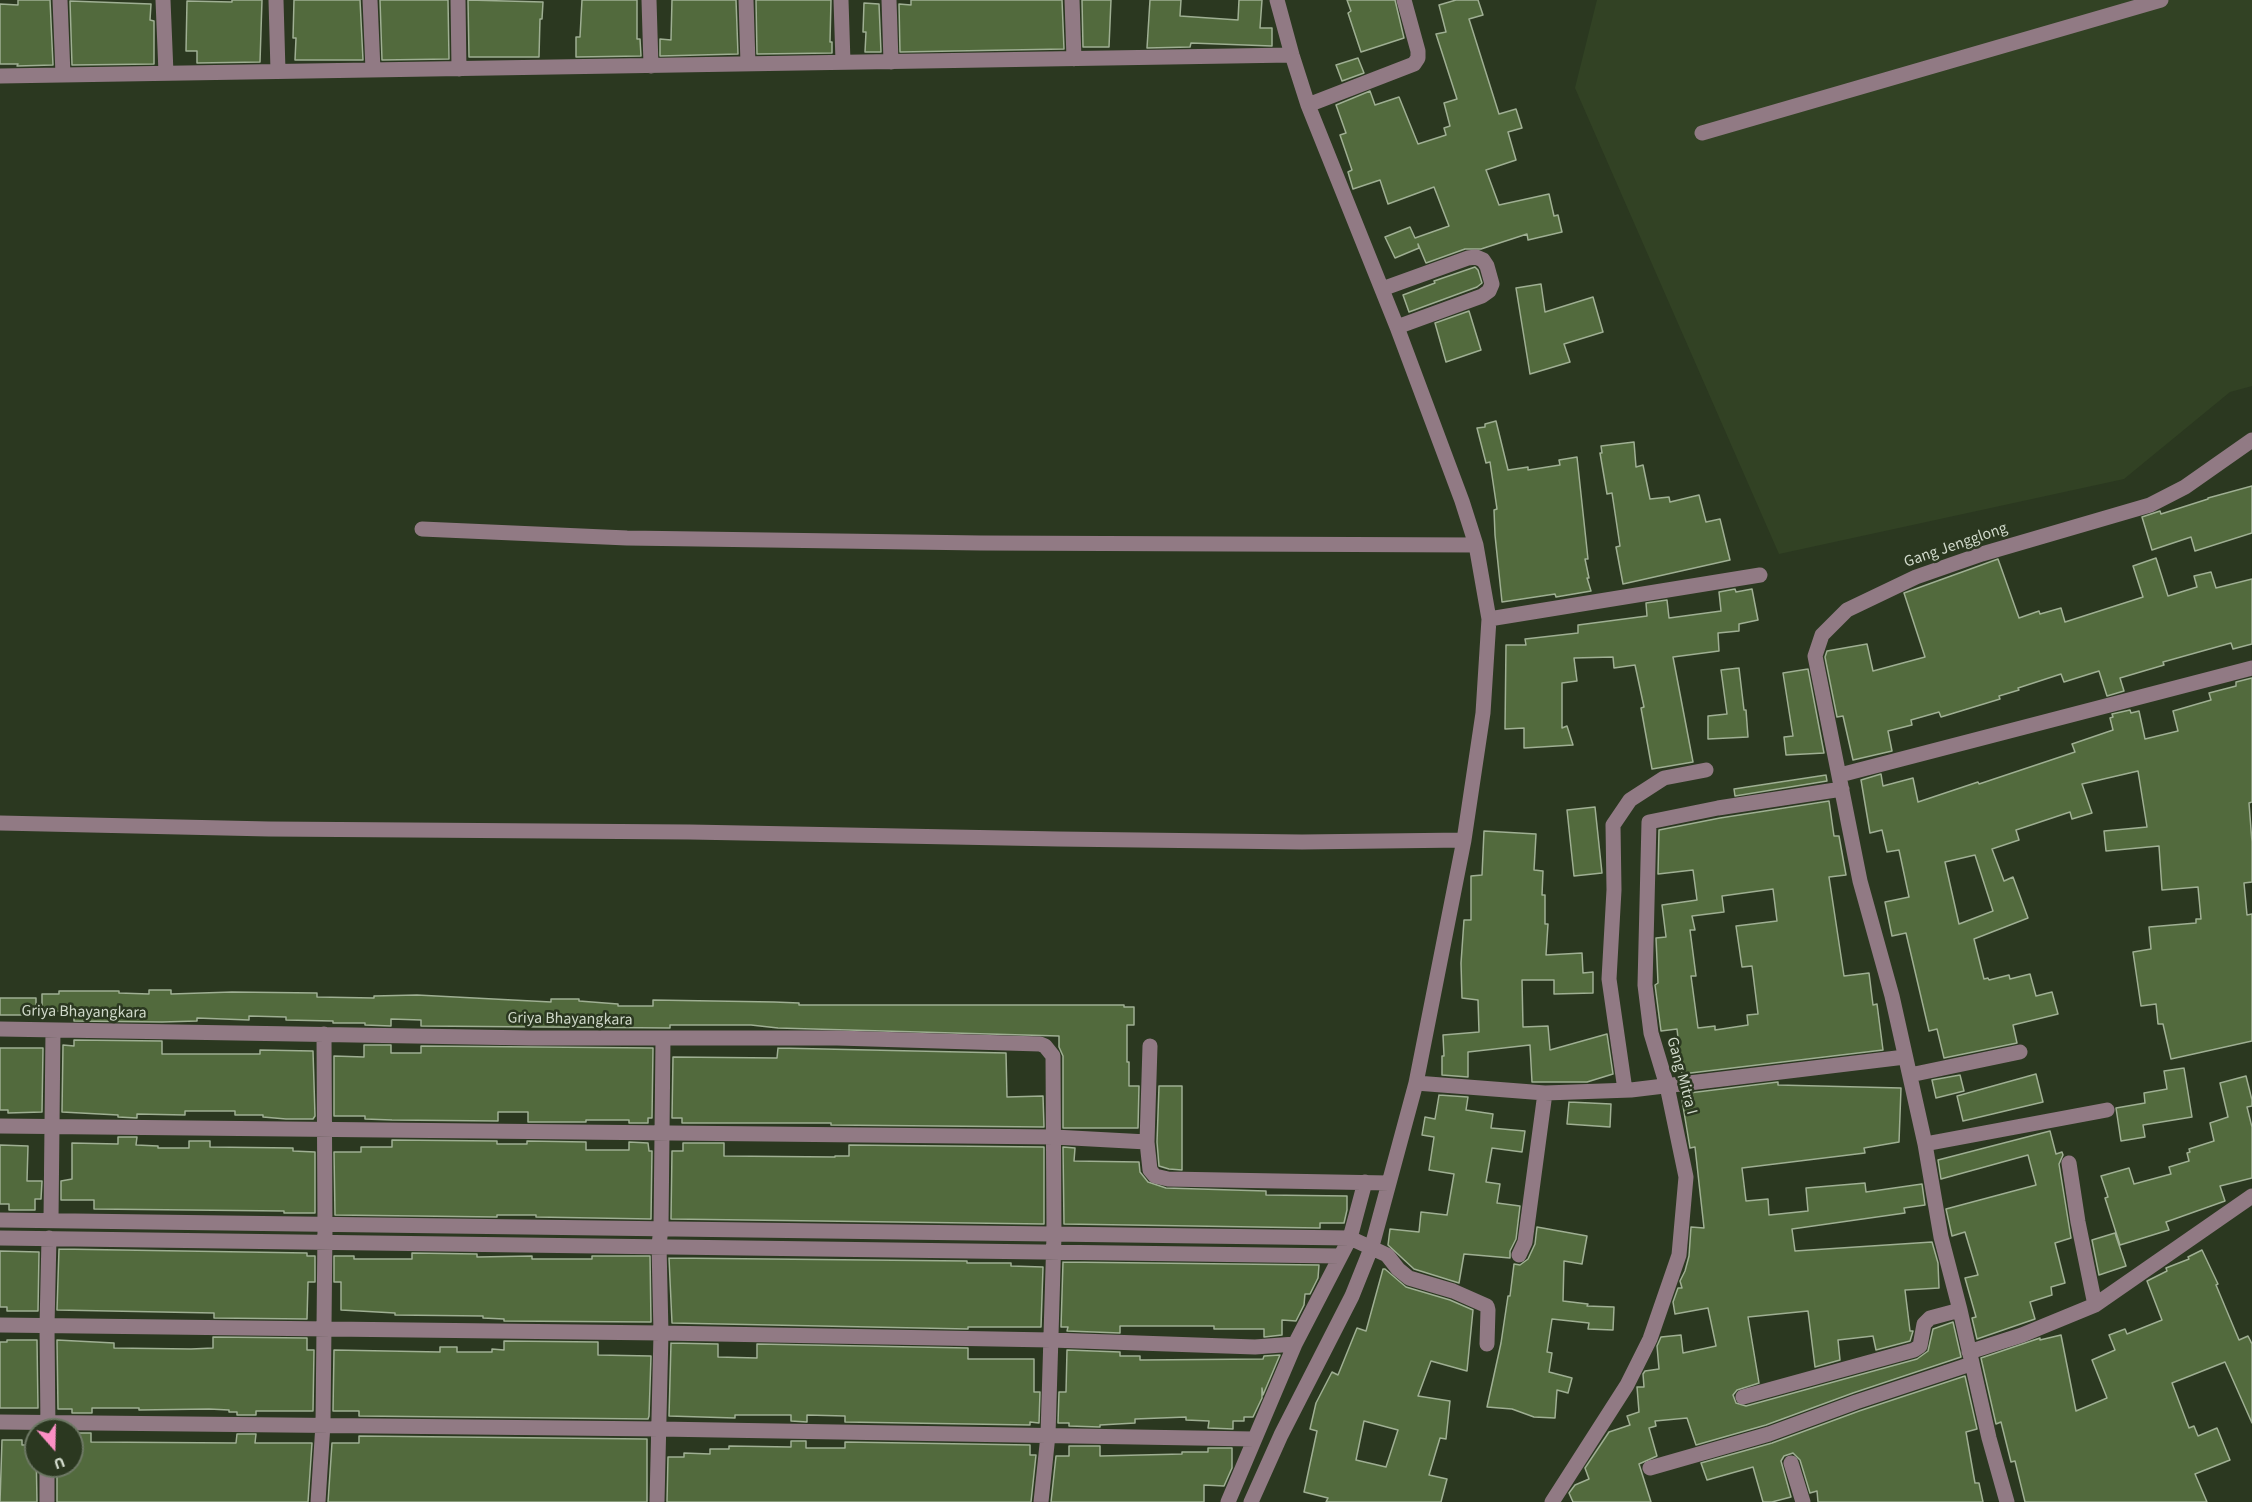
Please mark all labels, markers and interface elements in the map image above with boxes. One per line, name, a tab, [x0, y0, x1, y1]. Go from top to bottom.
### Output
street label: Gang Jengglong	[1902, 519, 2010, 573]
street label: Griya Bhayangkara	[21, 1002, 147, 1024]
street label: Griya Bhayangkara	[507, 1009, 633, 1031]
street label: Gang Mitra I	[1661, 1035, 1701, 1117]
north arrow	[24, 1418, 84, 1478]
text: U	[51, 1451, 68, 1475]

